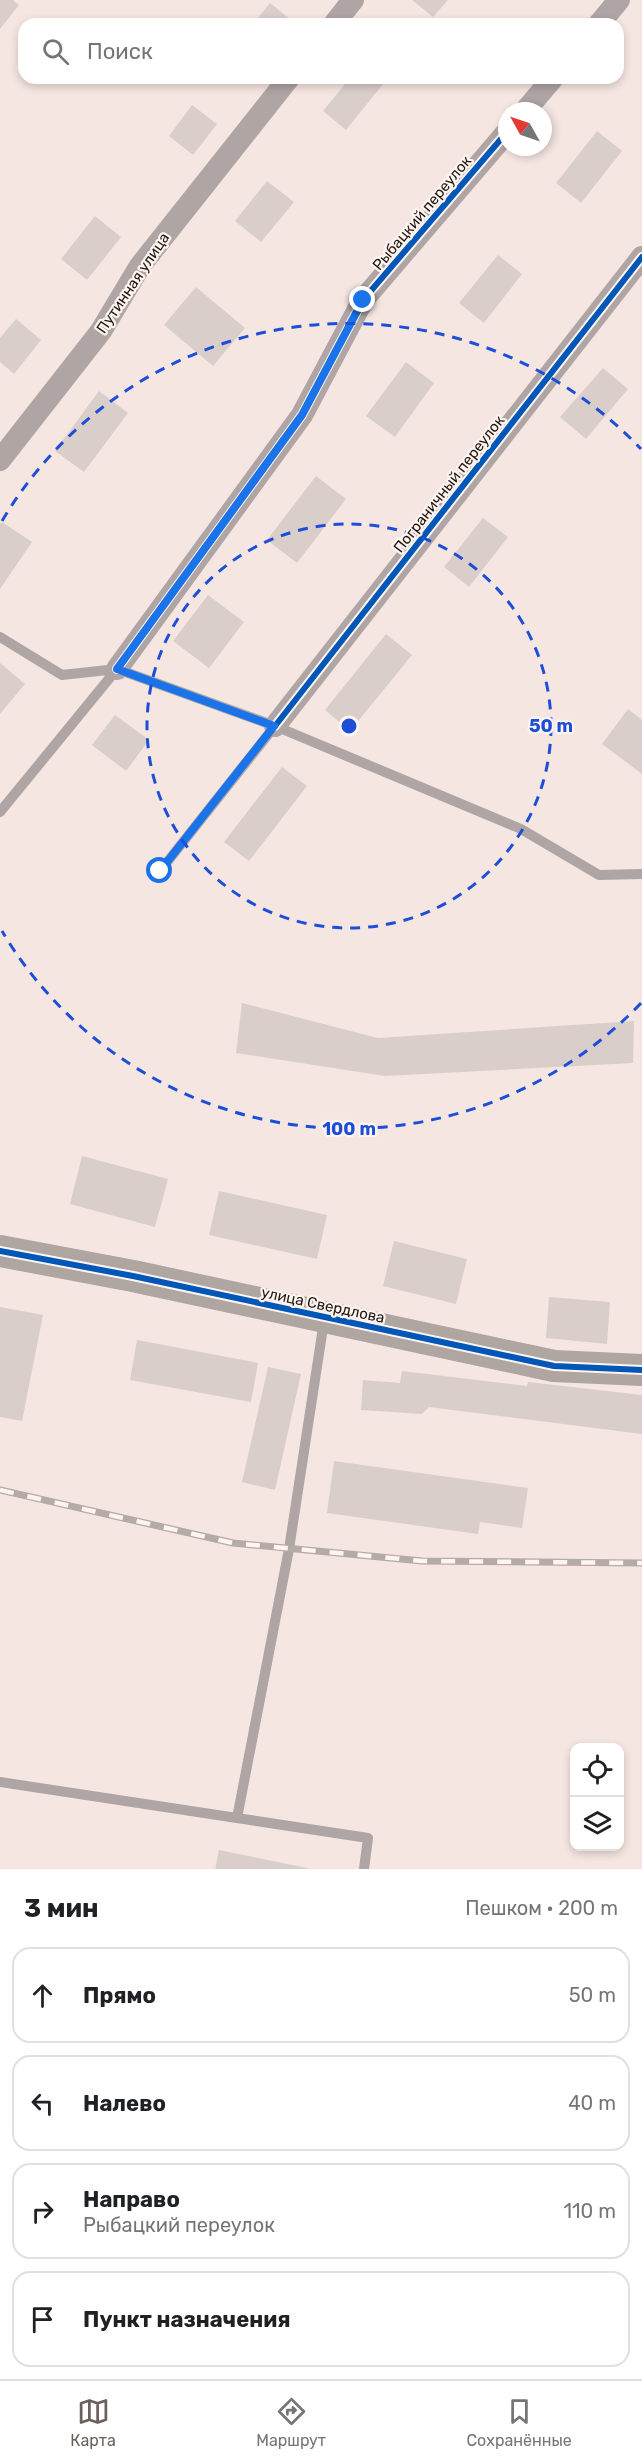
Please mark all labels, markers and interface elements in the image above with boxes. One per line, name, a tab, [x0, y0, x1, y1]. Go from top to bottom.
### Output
search box	[18, 18, 624, 84]
icon: search	[39, 35, 72, 68]
text: Поиск	[87, 38, 153, 65]
north arrow	[498, 102, 552, 156]
street label: Рыбацкий переулок	[369, 152, 475, 274]
street label: Путинная улица	[93, 229, 173, 337]
route end	[349, 286, 375, 312]
street label: Пограничный переулок	[390, 412, 508, 556]
text: 50 m	[529, 715, 573, 737]
centre of rings	[339, 716, 359, 736]
route start	[146, 857, 172, 883]
text: 100 m	[322, 1118, 376, 1140]
street label: улица Свердлова	[260, 1283, 386, 1327]
map controls	[570, 1743, 624, 1851]
button: locate	[570, 1743, 624, 1797]
button: layers	[570, 1797, 624, 1851]
text: 3 мин	[24, 1893, 99, 1924]
text: Пешком · 200 m	[465, 1896, 618, 1920]
icon: ahead	[26, 1979, 59, 2012]
text: Прямо	[83, 1982, 156, 2009]
text: 50 m	[569, 1983, 616, 2007]
icon: left	[26, 2087, 59, 2120]
text: Налево	[83, 2090, 166, 2117]
text: 40 m	[568, 2091, 616, 2115]
text: Направо	[83, 2186, 180, 2213]
icon: right	[26, 2195, 59, 2228]
text: 110 m	[564, 2199, 616, 2223]
text: Рыбацкий переулок	[83, 2213, 275, 2237]
icon: arrive	[26, 2303, 59, 2336]
text: Пункт назначения	[83, 2306, 291, 2333]
tab: Карта	[70, 2395, 116, 2450]
tab: Маршрут	[256, 2395, 326, 2450]
tab: Сохранённые	[466, 2395, 572, 2450]

